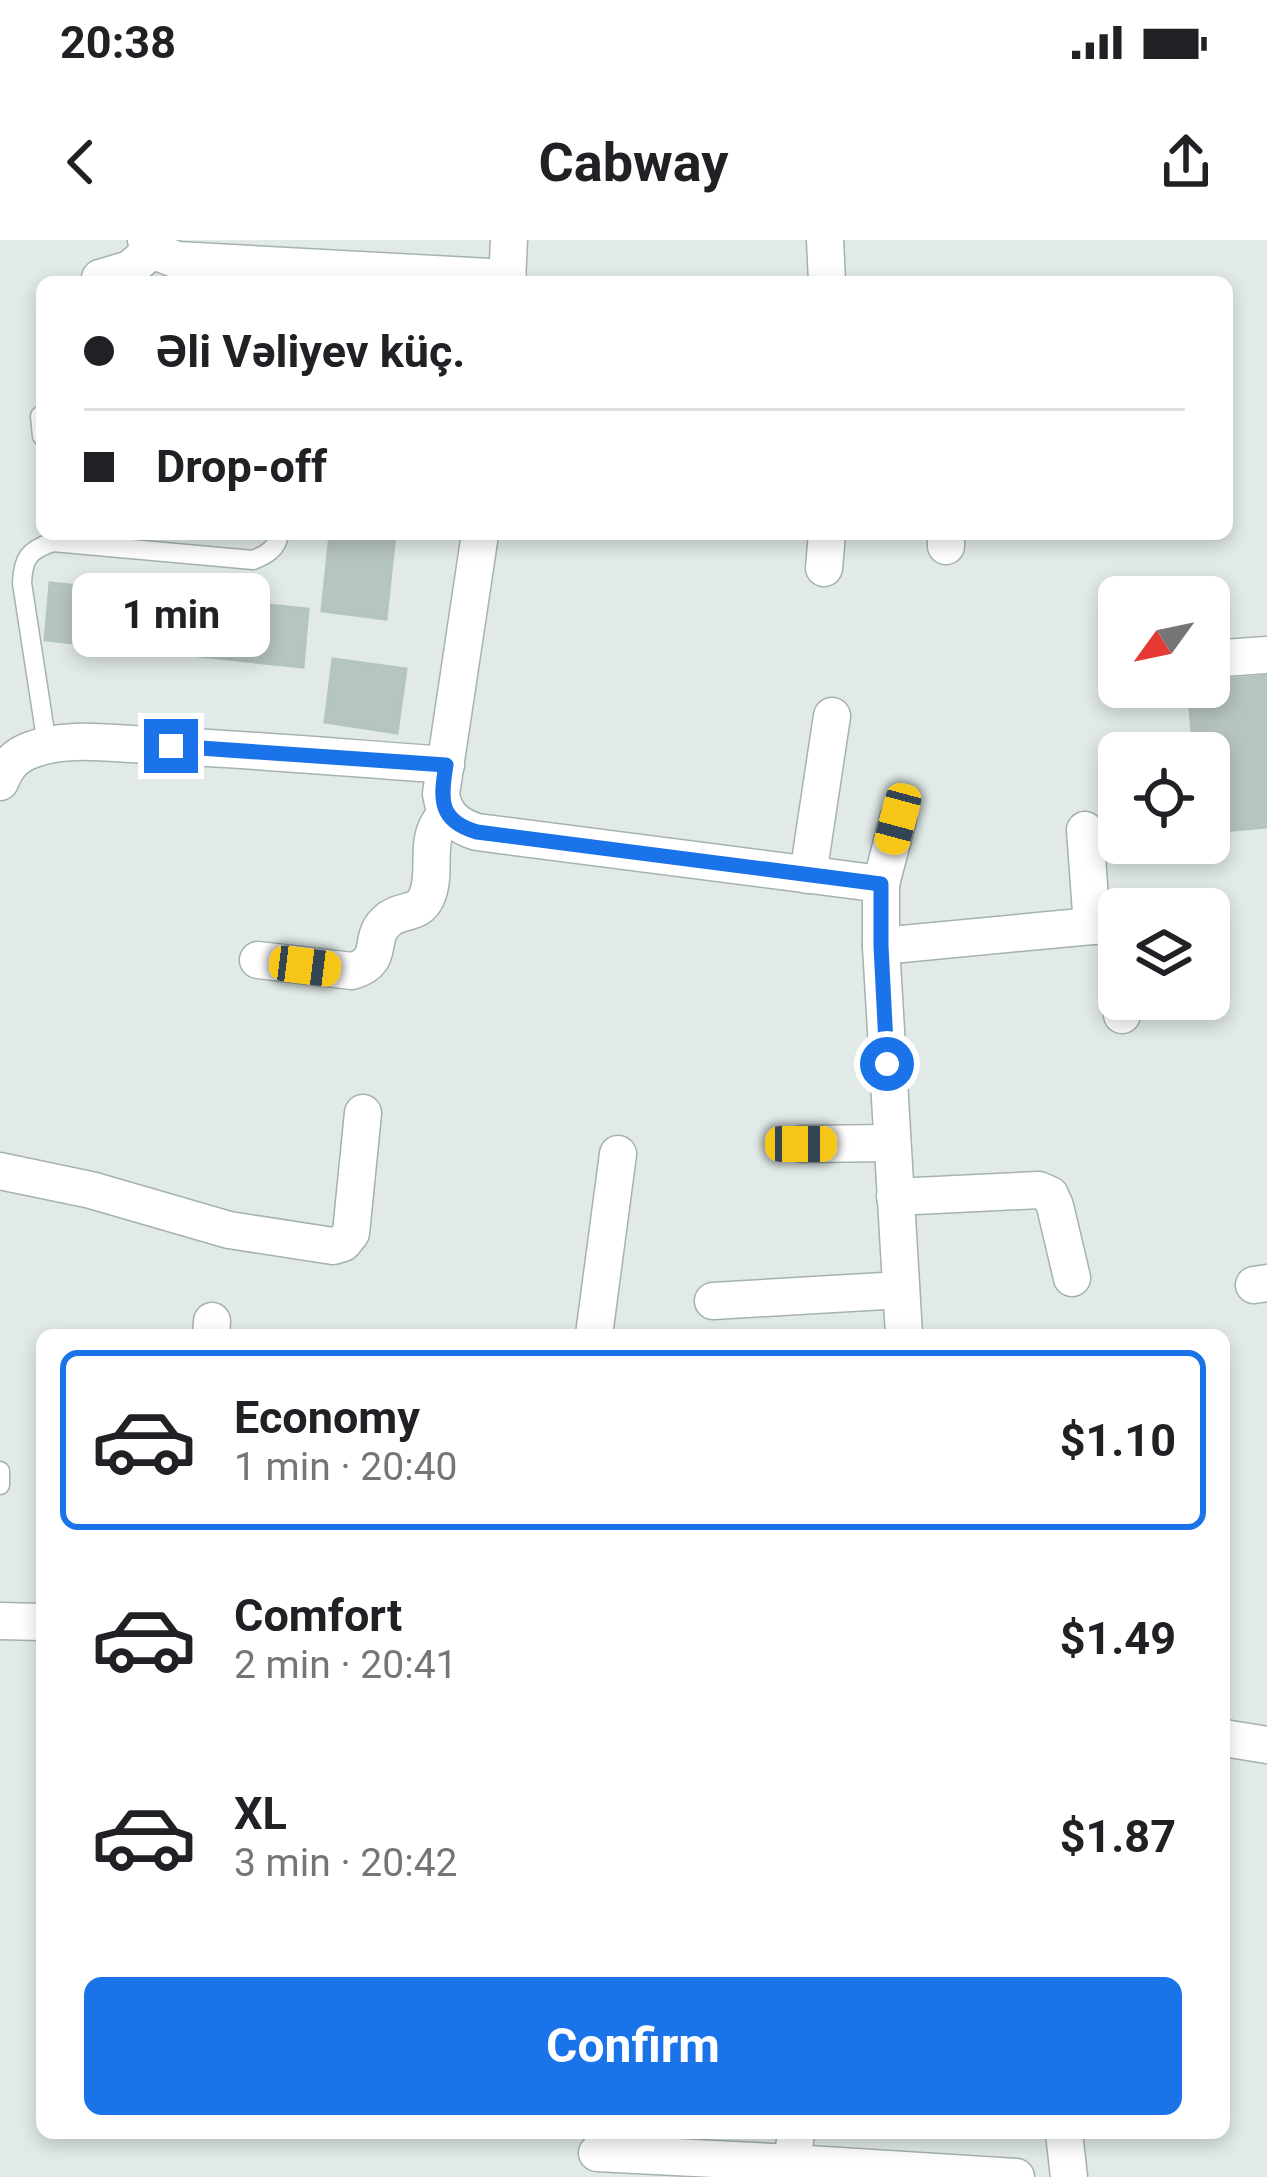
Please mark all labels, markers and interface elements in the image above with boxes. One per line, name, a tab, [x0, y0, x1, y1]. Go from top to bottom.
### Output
text: 20:38	[60, 16, 176, 69]
icon: back	[48, 129, 114, 195]
icon: share	[1153, 129, 1219, 195]
text: Cabway	[539, 131, 728, 194]
text: Əli Vəliyev küç.	[156, 325, 465, 378]
text: Drop-off	[156, 440, 327, 493]
callout: 1 min	[72, 572, 270, 656]
north arrow	[1098, 576, 1230, 708]
map controls	[1098, 576, 1230, 1020]
text: 1 min	[122, 592, 220, 638]
route end	[144, 719, 198, 773]
button: locate	[1098, 732, 1230, 864]
car	[871, 780, 925, 858]
button: layers	[1098, 888, 1230, 1020]
car	[267, 944, 343, 988]
route start	[860, 1037, 914, 1091]
car	[765, 1126, 837, 1162]
icon: car	[90, 1386, 198, 1494]
text: Economy	[234, 1391, 420, 1444]
text: $1.10	[1060, 1414, 1176, 1467]
text: 1 min · 20:40	[234, 1444, 457, 1490]
icon: car	[90, 1584, 198, 1692]
text: Comfort	[234, 1589, 402, 1642]
text: $1.49	[1060, 1612, 1176, 1665]
text: 2 min · 20:41	[234, 1642, 457, 1688]
icon: car	[90, 1782, 198, 1890]
text: XL	[234, 1787, 287, 1840]
text: $1.87	[1060, 1810, 1176, 1863]
text: 3 min · 20:42	[234, 1840, 457, 1886]
button: Confirm	[84, 1977, 1182, 2115]

